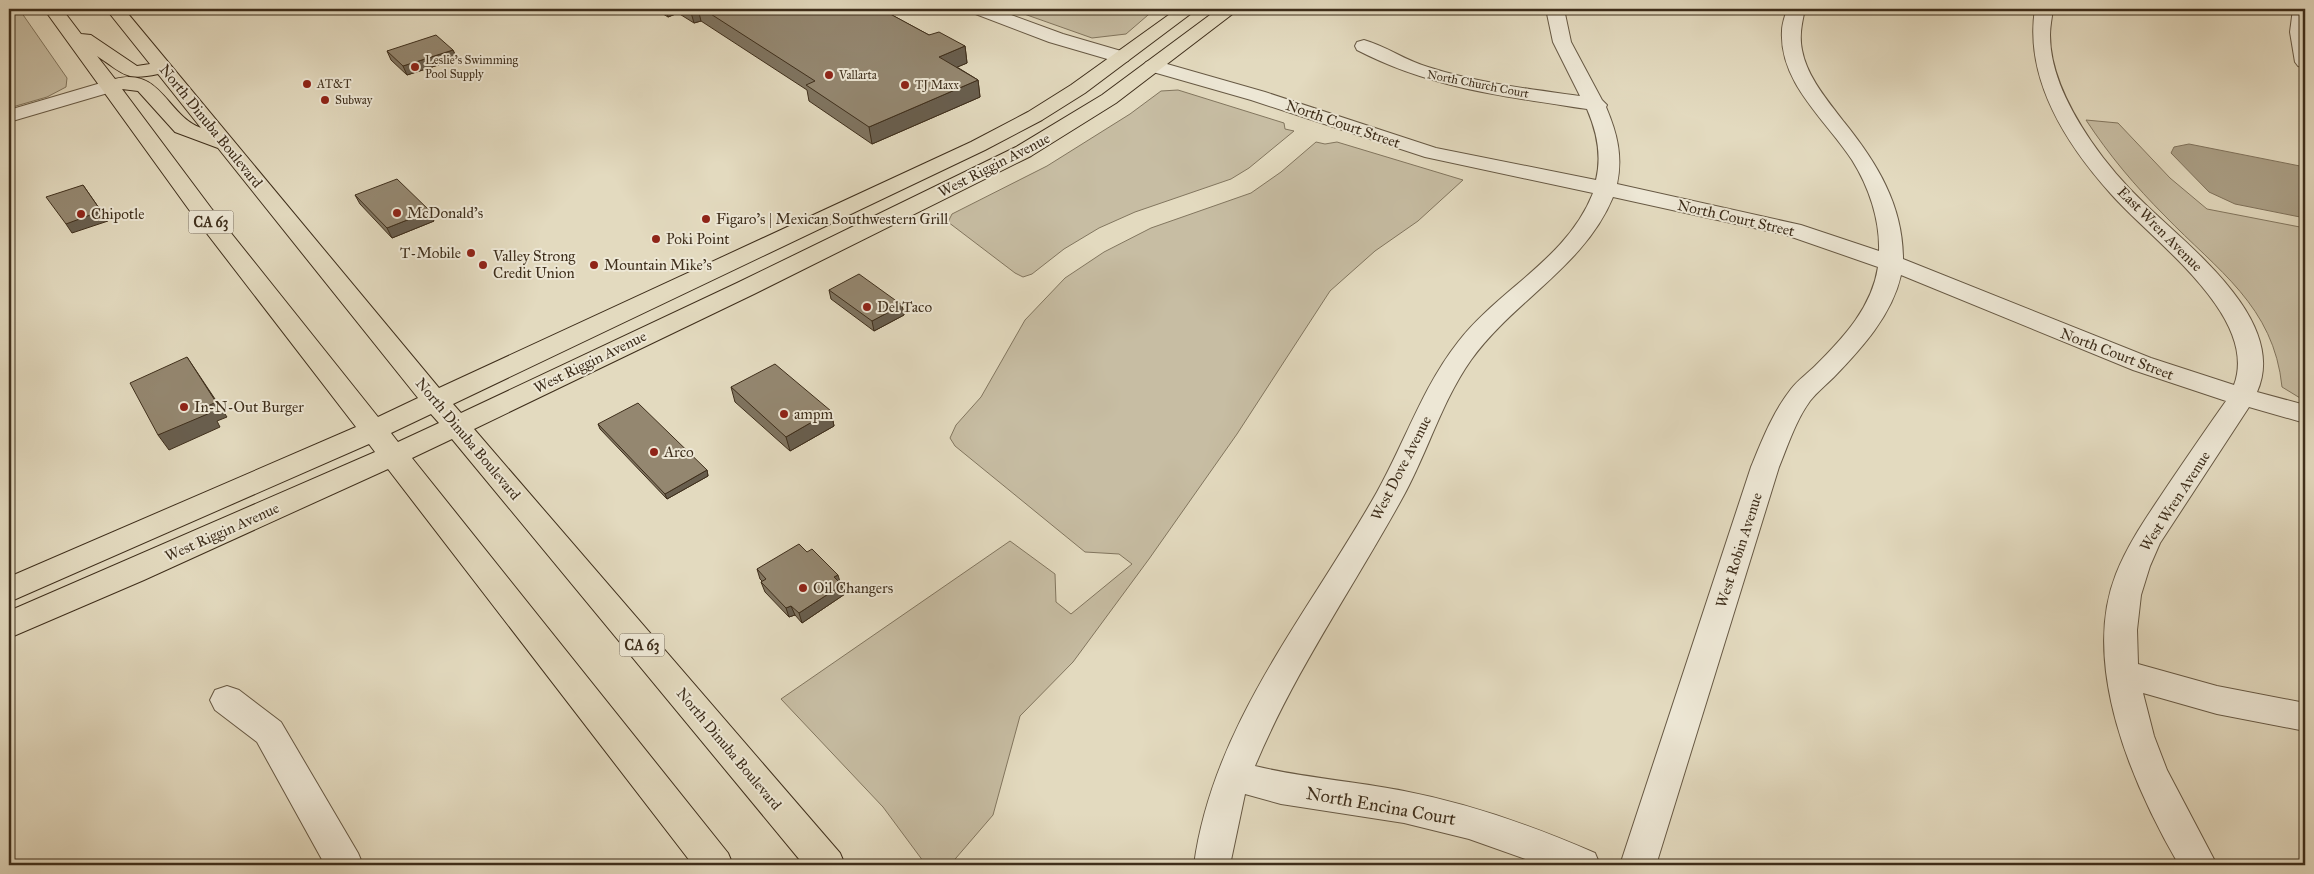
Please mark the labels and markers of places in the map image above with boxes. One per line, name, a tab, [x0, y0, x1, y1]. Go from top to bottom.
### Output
place label: Leslie's Swimming Pool Supply	[425, 53, 519, 81]
marker: Leslie's Swimming Pool Supply	[409, 61, 421, 73]
place label: Vallarta	[838, 68, 878, 82]
marker: Vallarta	[823, 69, 835, 81]
place label: AT&T	[316, 77, 351, 91]
marker: AT&T	[301, 78, 313, 90]
place label: TJ Maxx	[915, 78, 959, 93]
marker: TJ Maxx	[899, 79, 911, 91]
place label: Subway	[335, 93, 373, 107]
marker: Subway	[319, 94, 331, 106]
place label: McDonald's	[407, 204, 483, 222]
place label: Chipotle	[91, 205, 144, 223]
marker: McDonald's	[391, 207, 403, 219]
marker: Chipotle	[75, 208, 87, 220]
place label: Figaro's | Mexican Southwestern Grill	[716, 210, 949, 228]
marker: Figaro's | Mexican Southwestern Grill	[700, 213, 712, 225]
place label: Poki Point	[666, 230, 730, 248]
marker: Poki Point	[650, 233, 662, 245]
place label: T-Mobile	[400, 244, 461, 262]
marker: T-Mobile	[465, 247, 477, 259]
place label: Valley Strong Credit Union	[492, 247, 576, 282]
place label: Mountain Mike's	[604, 256, 712, 274]
marker: Valley Strong Credit Union	[477, 259, 489, 271]
marker: Mountain Mike's	[588, 259, 600, 271]
place label: Del Taco	[877, 298, 932, 316]
marker: Del Taco	[861, 301, 873, 313]
place label: In-N-Out Burger	[194, 398, 304, 416]
marker: In-N-Out Burger	[178, 401, 190, 413]
place label: ampm	[794, 405, 833, 423]
marker: ampm	[778, 408, 790, 420]
place label: Arco	[663, 443, 694, 461]
marker: Arco	[648, 446, 660, 458]
place label: Oil Changers	[813, 579, 893, 597]
marker: Oil Changers	[797, 582, 809, 594]

